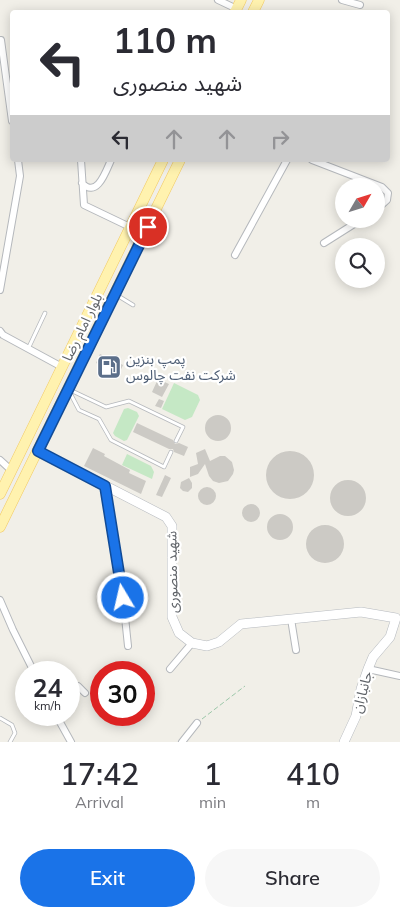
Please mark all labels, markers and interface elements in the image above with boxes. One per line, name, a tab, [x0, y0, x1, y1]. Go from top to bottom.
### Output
text: 110 m	[113, 18, 217, 62]
icon: left	[30, 30, 95, 95]
text: شهید منصوری	[113, 69, 242, 97]
icon: left	[107, 125, 135, 153]
icon: ahead	[160, 125, 188, 153]
icon: ahead	[213, 125, 241, 153]
icon: right	[266, 125, 294, 153]
north arrow	[335, 178, 385, 228]
map controls	[335, 178, 385, 288]
pin	[127, 206, 169, 248]
icon: arrive	[134, 213, 162, 241]
button: search	[335, 238, 385, 288]
street label: بلوار امام رضا	[58, 290, 108, 365]
place label: پمپ بنزین شرکت نفت چالوس	[126, 350, 236, 385]
fuel station icon: پمپ بنزین شرکت نفت چالوس	[96, 354, 122, 380]
street label: شهید منصوری	[162, 531, 182, 613]
position arrow	[96, 571, 148, 623]
speed limit sign: 30	[90, 661, 155, 726]
street label: جانبازان	[348, 669, 376, 715]
text: 24	[32, 672, 63, 703]
text: km/h	[34, 698, 61, 713]
text: 17:42	[60, 755, 139, 793]
text: 1	[204, 755, 222, 793]
text: 410	[286, 755, 340, 793]
text: Arrival	[75, 792, 124, 812]
text: min	[199, 792, 226, 812]
text: m	[306, 792, 320, 812]
button: Exit	[20, 849, 195, 907]
button: Share	[205, 849, 380, 907]

